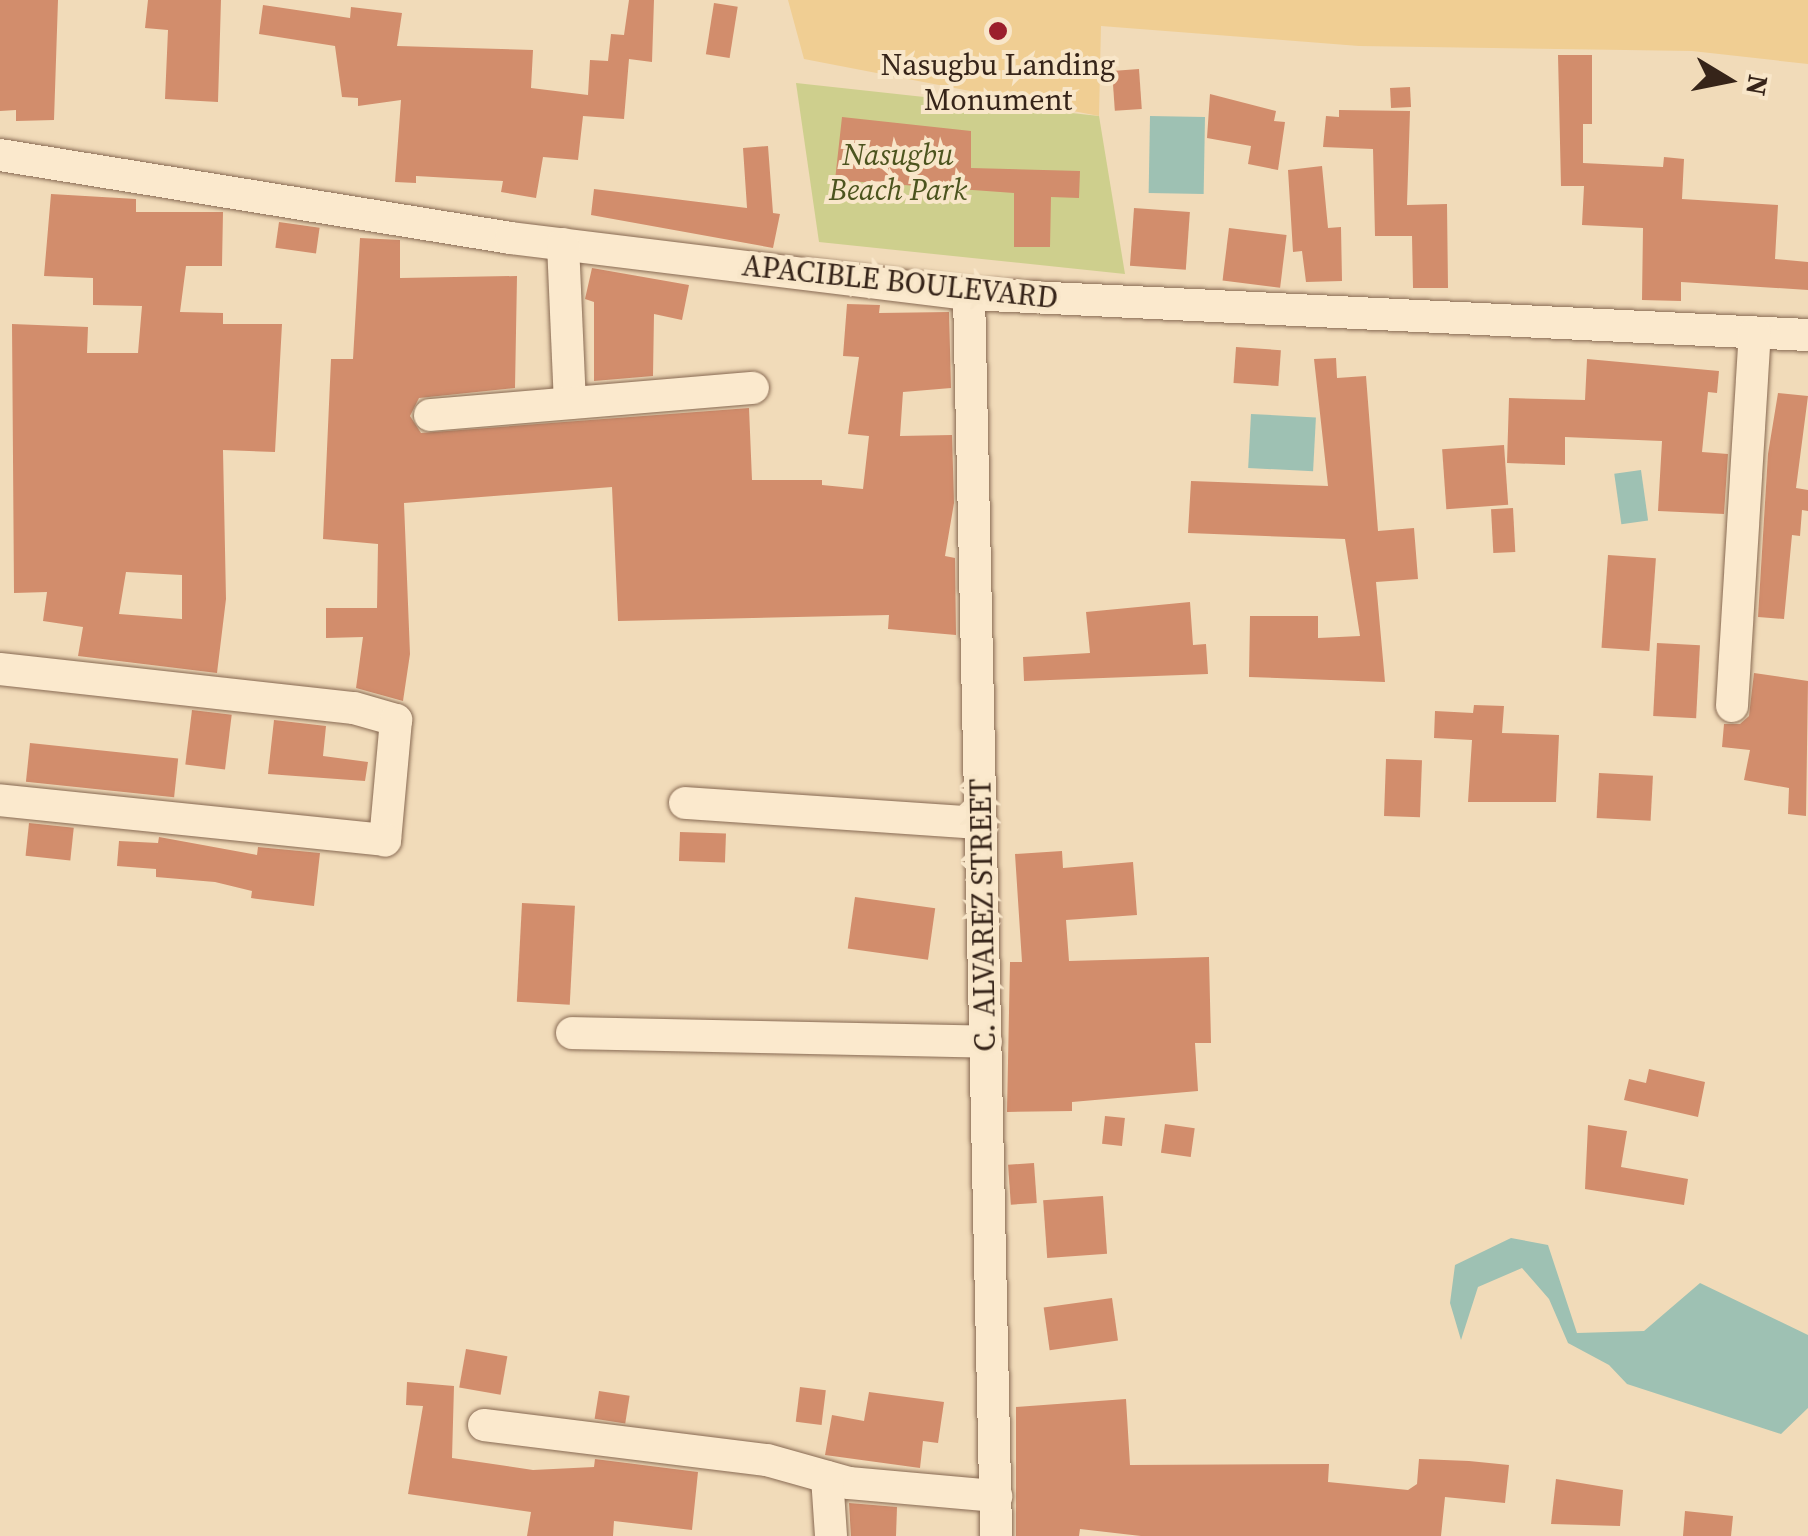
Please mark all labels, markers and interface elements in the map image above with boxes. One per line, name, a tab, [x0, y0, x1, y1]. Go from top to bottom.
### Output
marker: Nasugbu Landing Monument	[987, 20, 1009, 42]
north arrow	[1678, 30, 1778, 130]
place label: Nasugbu Landing Monument	[881, 47, 1115, 118]
text: N	[1737, 72, 1778, 99]
park label: Nasugbu Beach Park	[829, 137, 967, 208]
street label: APACIBLE BOULEVARD	[740, 248, 1060, 316]
street label: C. ALVAREZ STREET	[963, 778, 1003, 1052]

